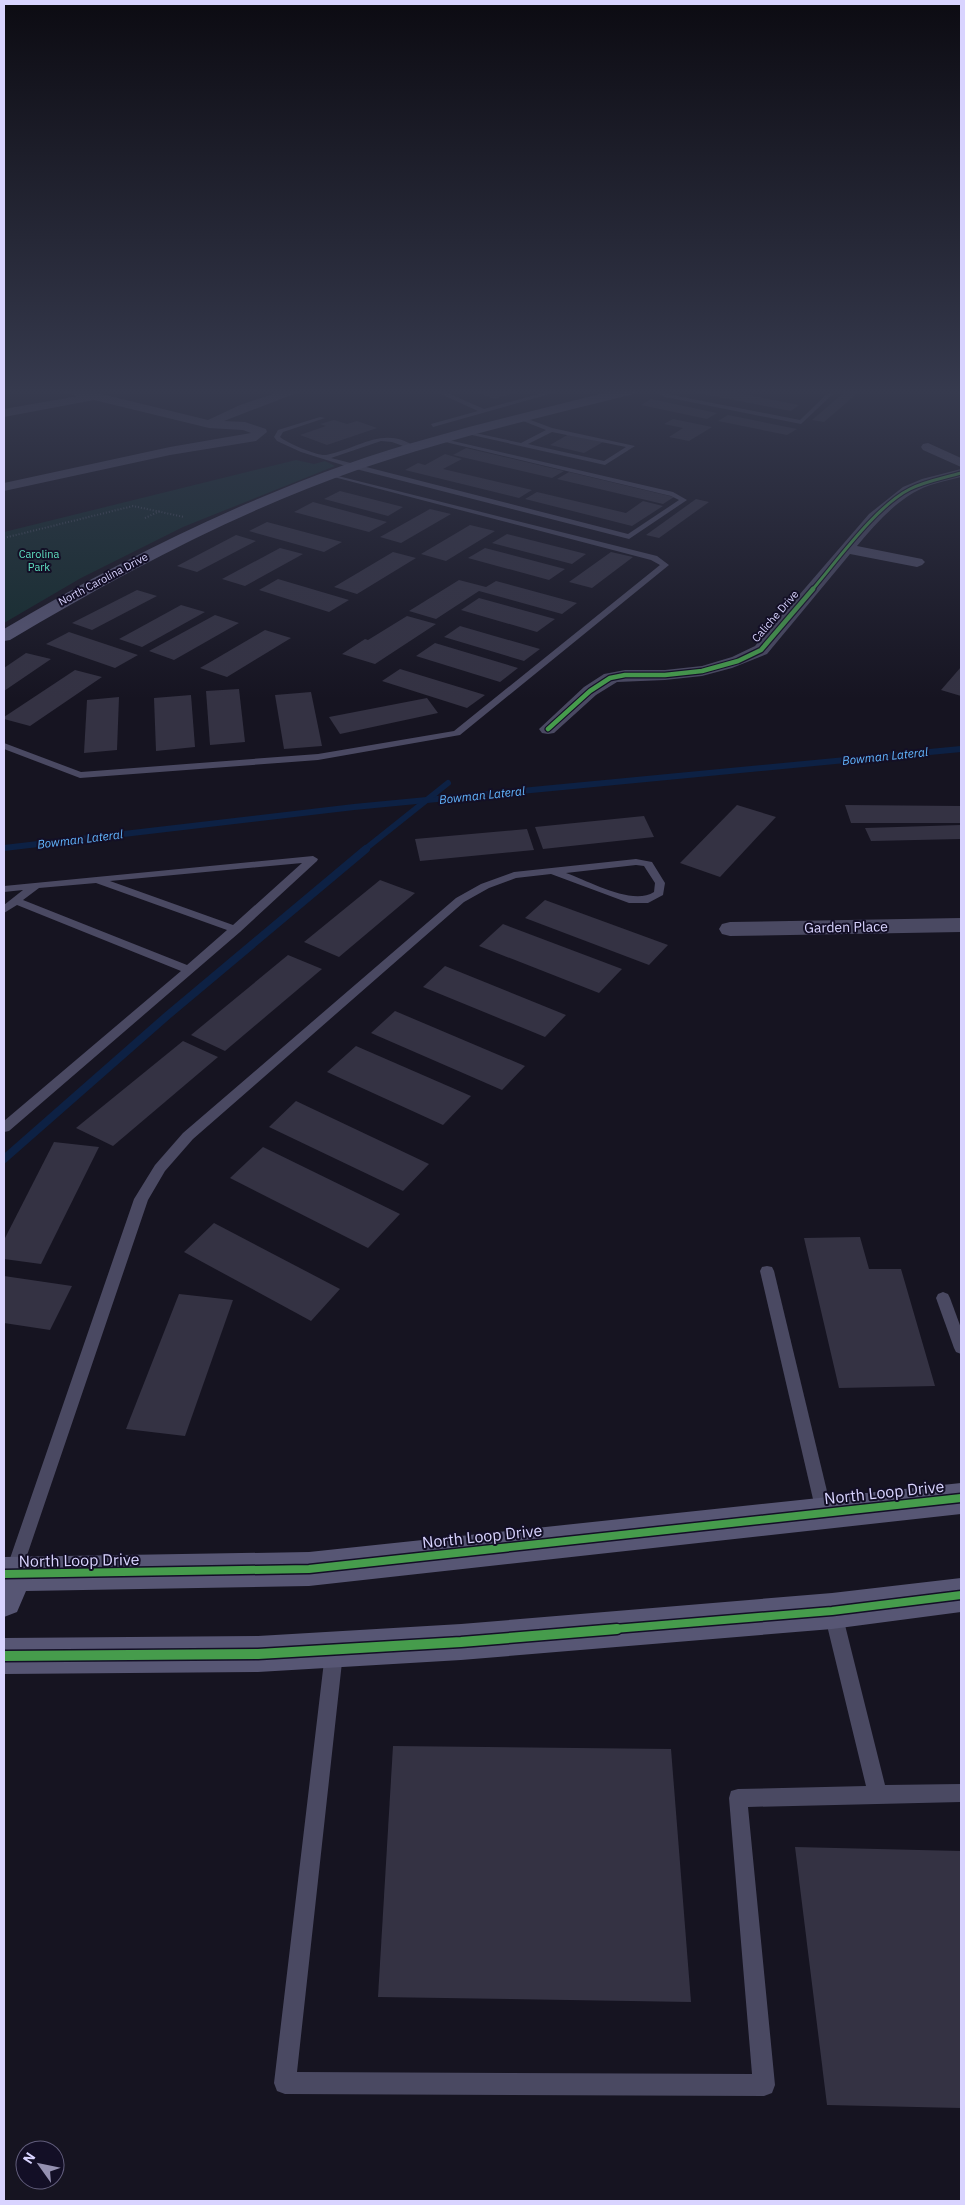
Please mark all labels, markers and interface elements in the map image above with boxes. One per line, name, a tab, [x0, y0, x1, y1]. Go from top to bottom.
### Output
park label: Carolina Park	[19, 547, 59, 574]
street label: North Carolina Drive	[56, 549, 150, 609]
street label: Caliche Drive	[749, 587, 801, 645]
water label: Bowman Lateral	[841, 744, 930, 768]
water label: Bowman Lateral	[438, 783, 527, 807]
water label: Bowman Lateral	[36, 826, 125, 852]
street label: Garden Place	[804, 917, 888, 937]
street label: North Loop Drive	[823, 1476, 945, 1508]
street label: North Loop Drive	[421, 1520, 543, 1552]
street label: North Loop Drive	[19, 1549, 140, 1571]
north arrow	[15, 2140, 65, 2190]
text: N	[19, 2149, 39, 2167]

